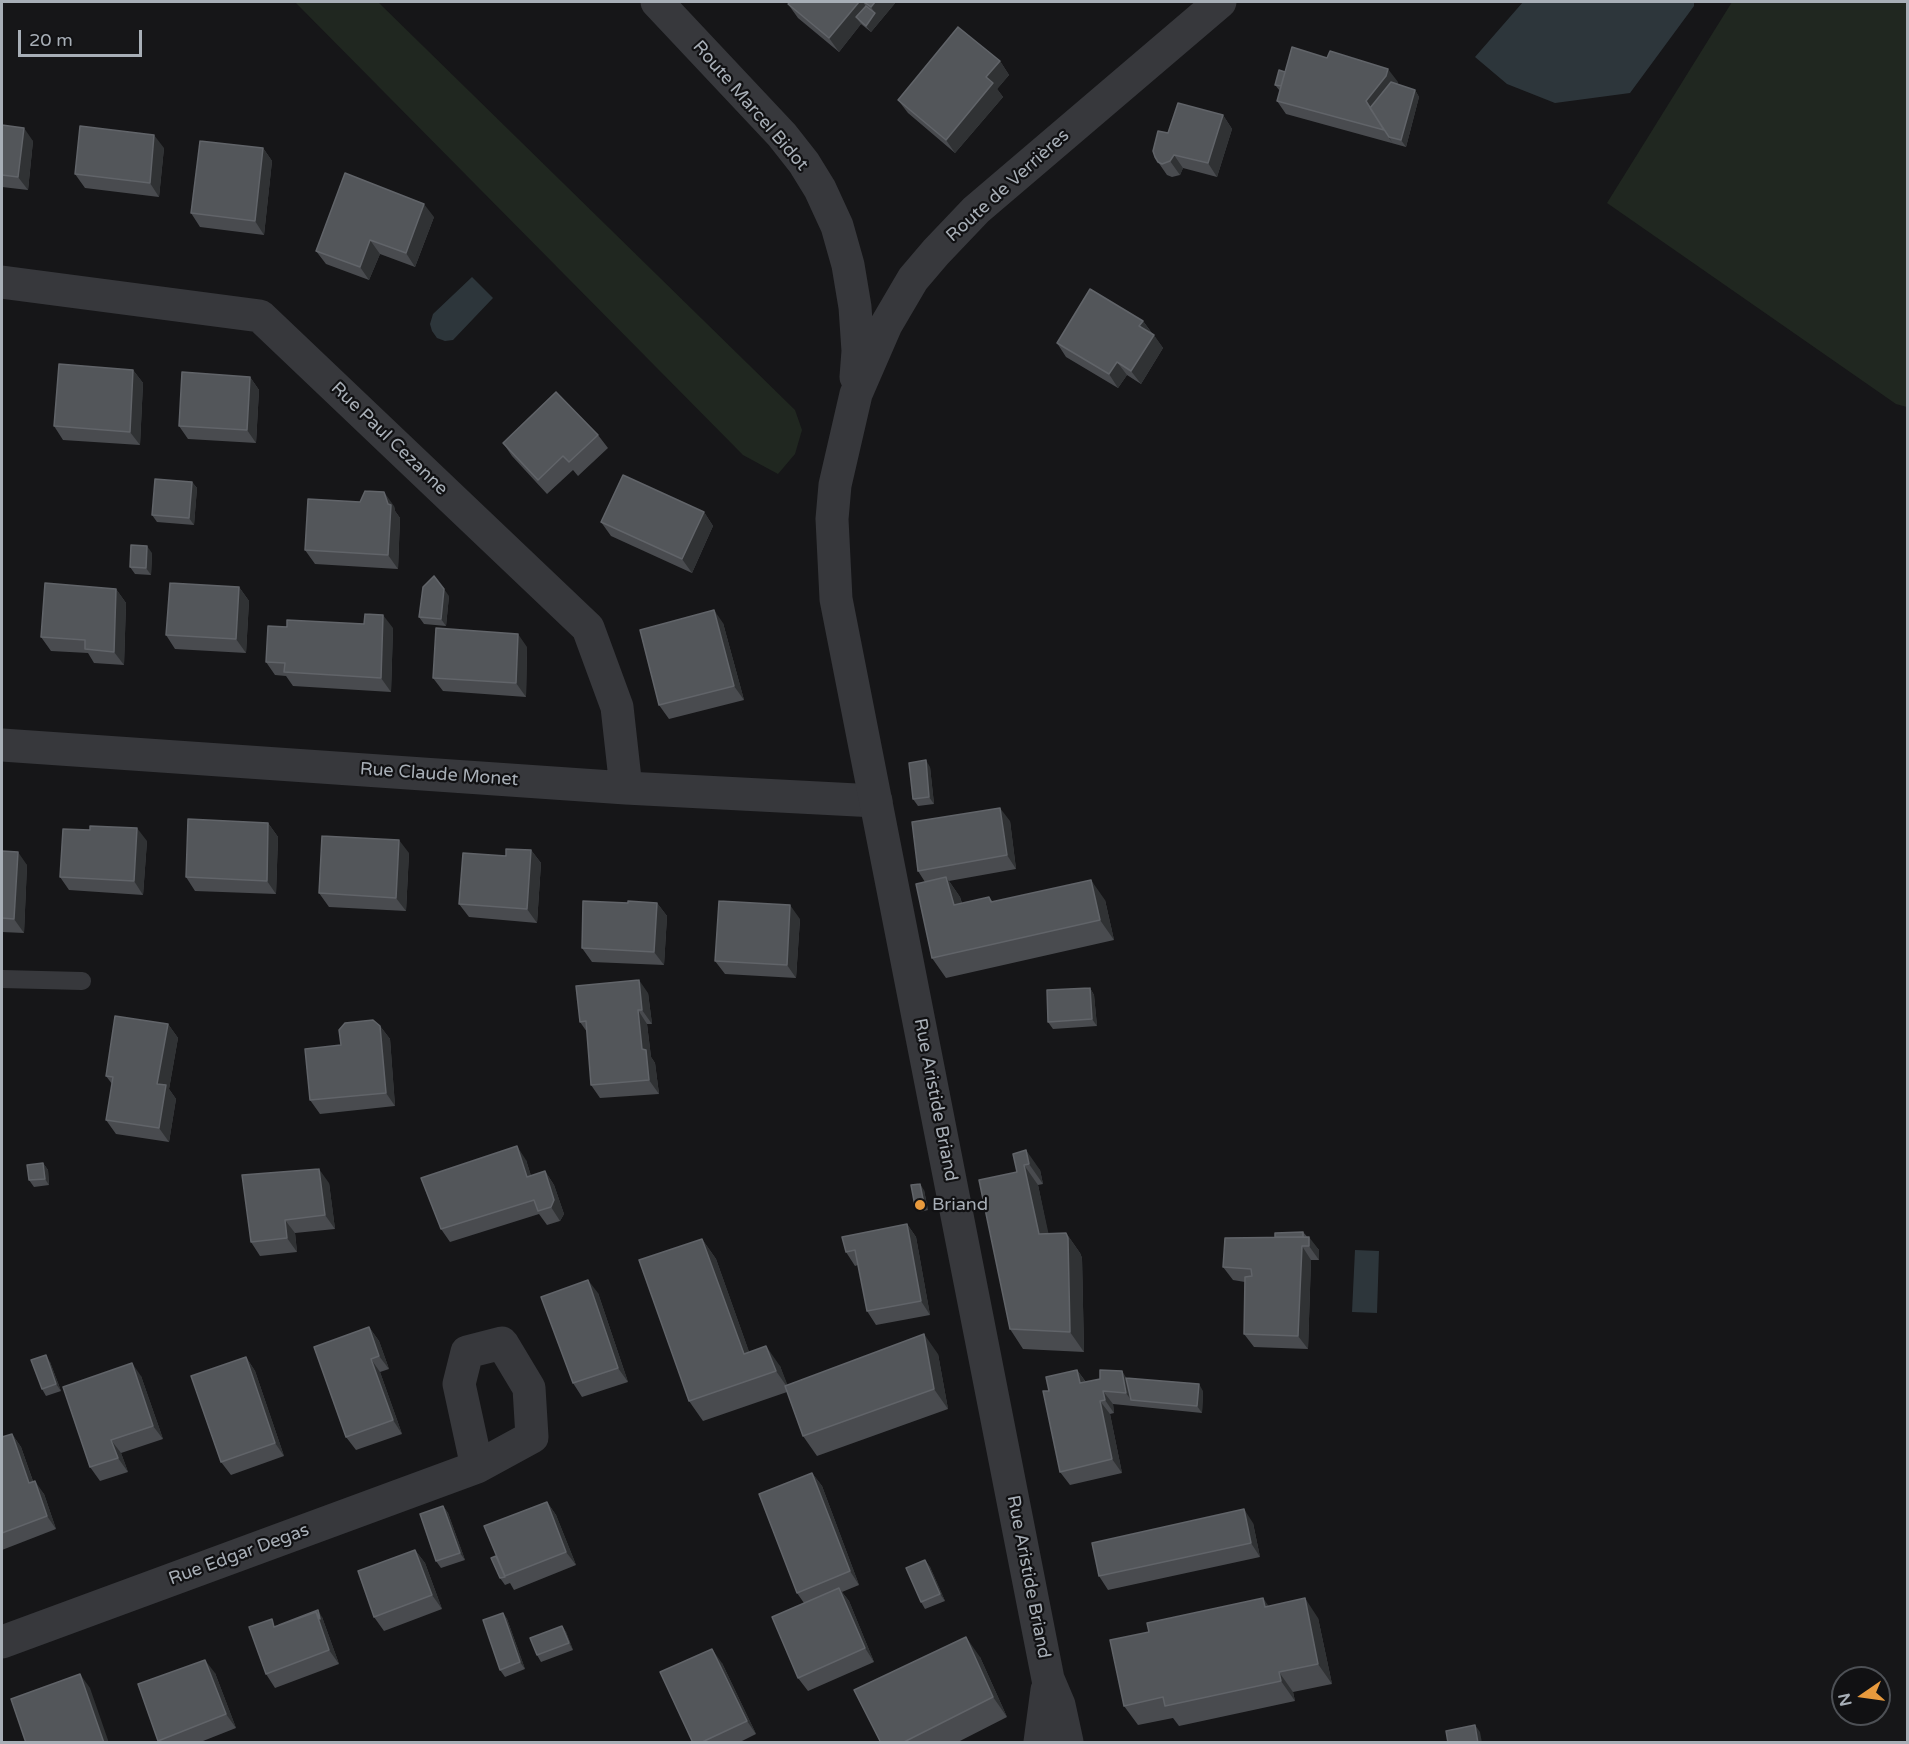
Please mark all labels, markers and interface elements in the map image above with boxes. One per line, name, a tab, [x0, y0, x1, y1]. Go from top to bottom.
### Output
scale bar	[21, 18, 146, 56]
text: 20 m	[29, 29, 73, 51]
street label: Route Marcel Bidot	[688, 37, 812, 175]
street label: Route de Verrières	[942, 125, 1074, 247]
street label: Rue Paul Cezanne	[326, 378, 452, 500]
street label: Rue Claude Monet	[359, 759, 519, 791]
street label: Rue Aristide Briand	[909, 1017, 961, 1183]
place label: Briand	[932, 1194, 988, 1216]
marker: Briand	[913, 1198, 927, 1212]
street label: Rue Aristide Briand	[1002, 1494, 1054, 1660]
street label: Rue Edgar Degas	[166, 1520, 312, 1590]
north arrow	[1831, 1666, 1891, 1726]
text: N	[1834, 1691, 1857, 1708]

